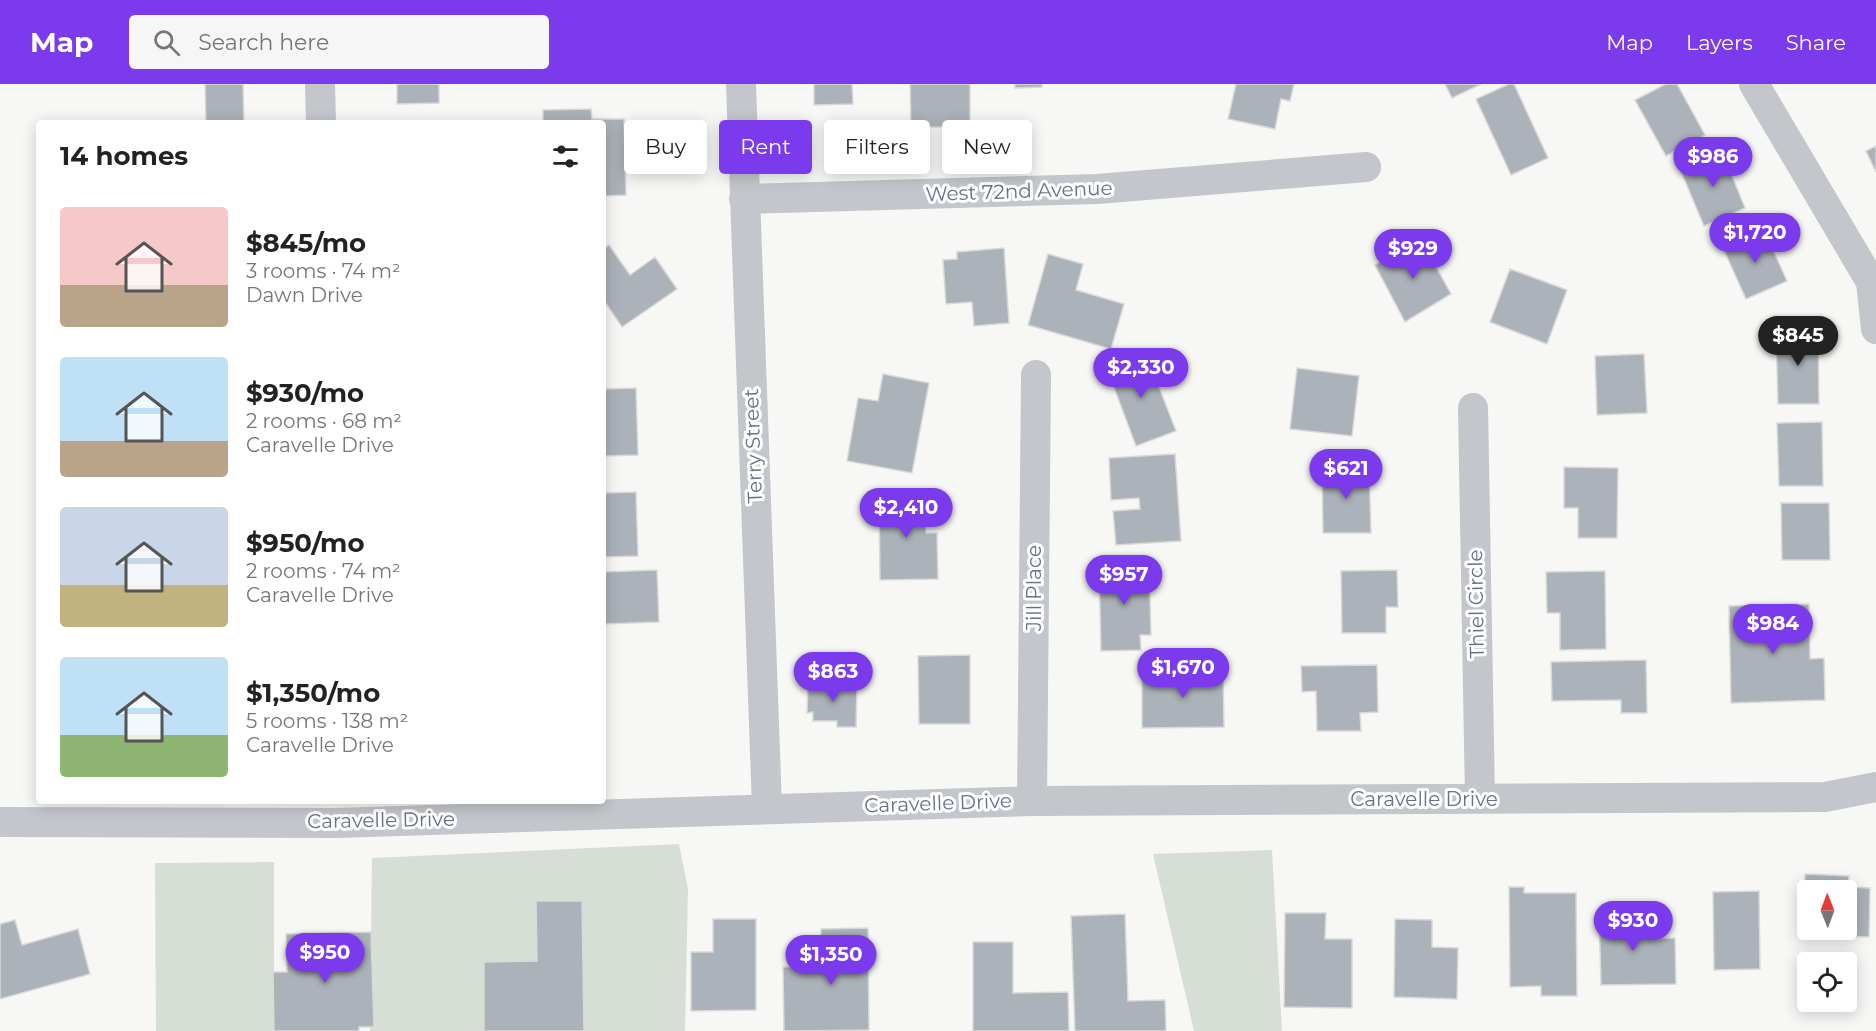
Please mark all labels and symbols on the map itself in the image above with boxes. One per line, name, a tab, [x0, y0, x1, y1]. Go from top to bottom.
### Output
pin: $986	[1677, 137, 1749, 188]
street label: West 72nd Avenue	[925, 176, 1113, 206]
pin: $1,720	[1706, 213, 1804, 264]
pin: $929	[1377, 229, 1449, 280]
pin: $845	[1762, 316, 1834, 367]
pin: $2,330	[1092, 348, 1190, 399]
street label: Terry Street	[739, 388, 767, 504]
pin: $621	[1310, 449, 1382, 500]
pin: $2,410	[857, 488, 955, 539]
street label: Jill Place	[1022, 545, 1046, 632]
street label: Thiel Circle	[1463, 549, 1489, 659]
pin: $957	[1088, 555, 1160, 606]
pin: $984	[1737, 604, 1809, 655]
pin: $1,670	[1134, 648, 1232, 699]
pin: $863	[797, 652, 869, 703]
street label: Caravelle Drive	[1350, 787, 1498, 811]
street label: Caravelle Drive	[864, 788, 1012, 818]
street label: Caravelle Drive	[307, 807, 455, 833]
north arrow	[1797, 880, 1857, 940]
pin: $930	[1597, 901, 1669, 952]
pin: $950	[289, 933, 361, 984]
pin: $1,350	[782, 935, 880, 986]

